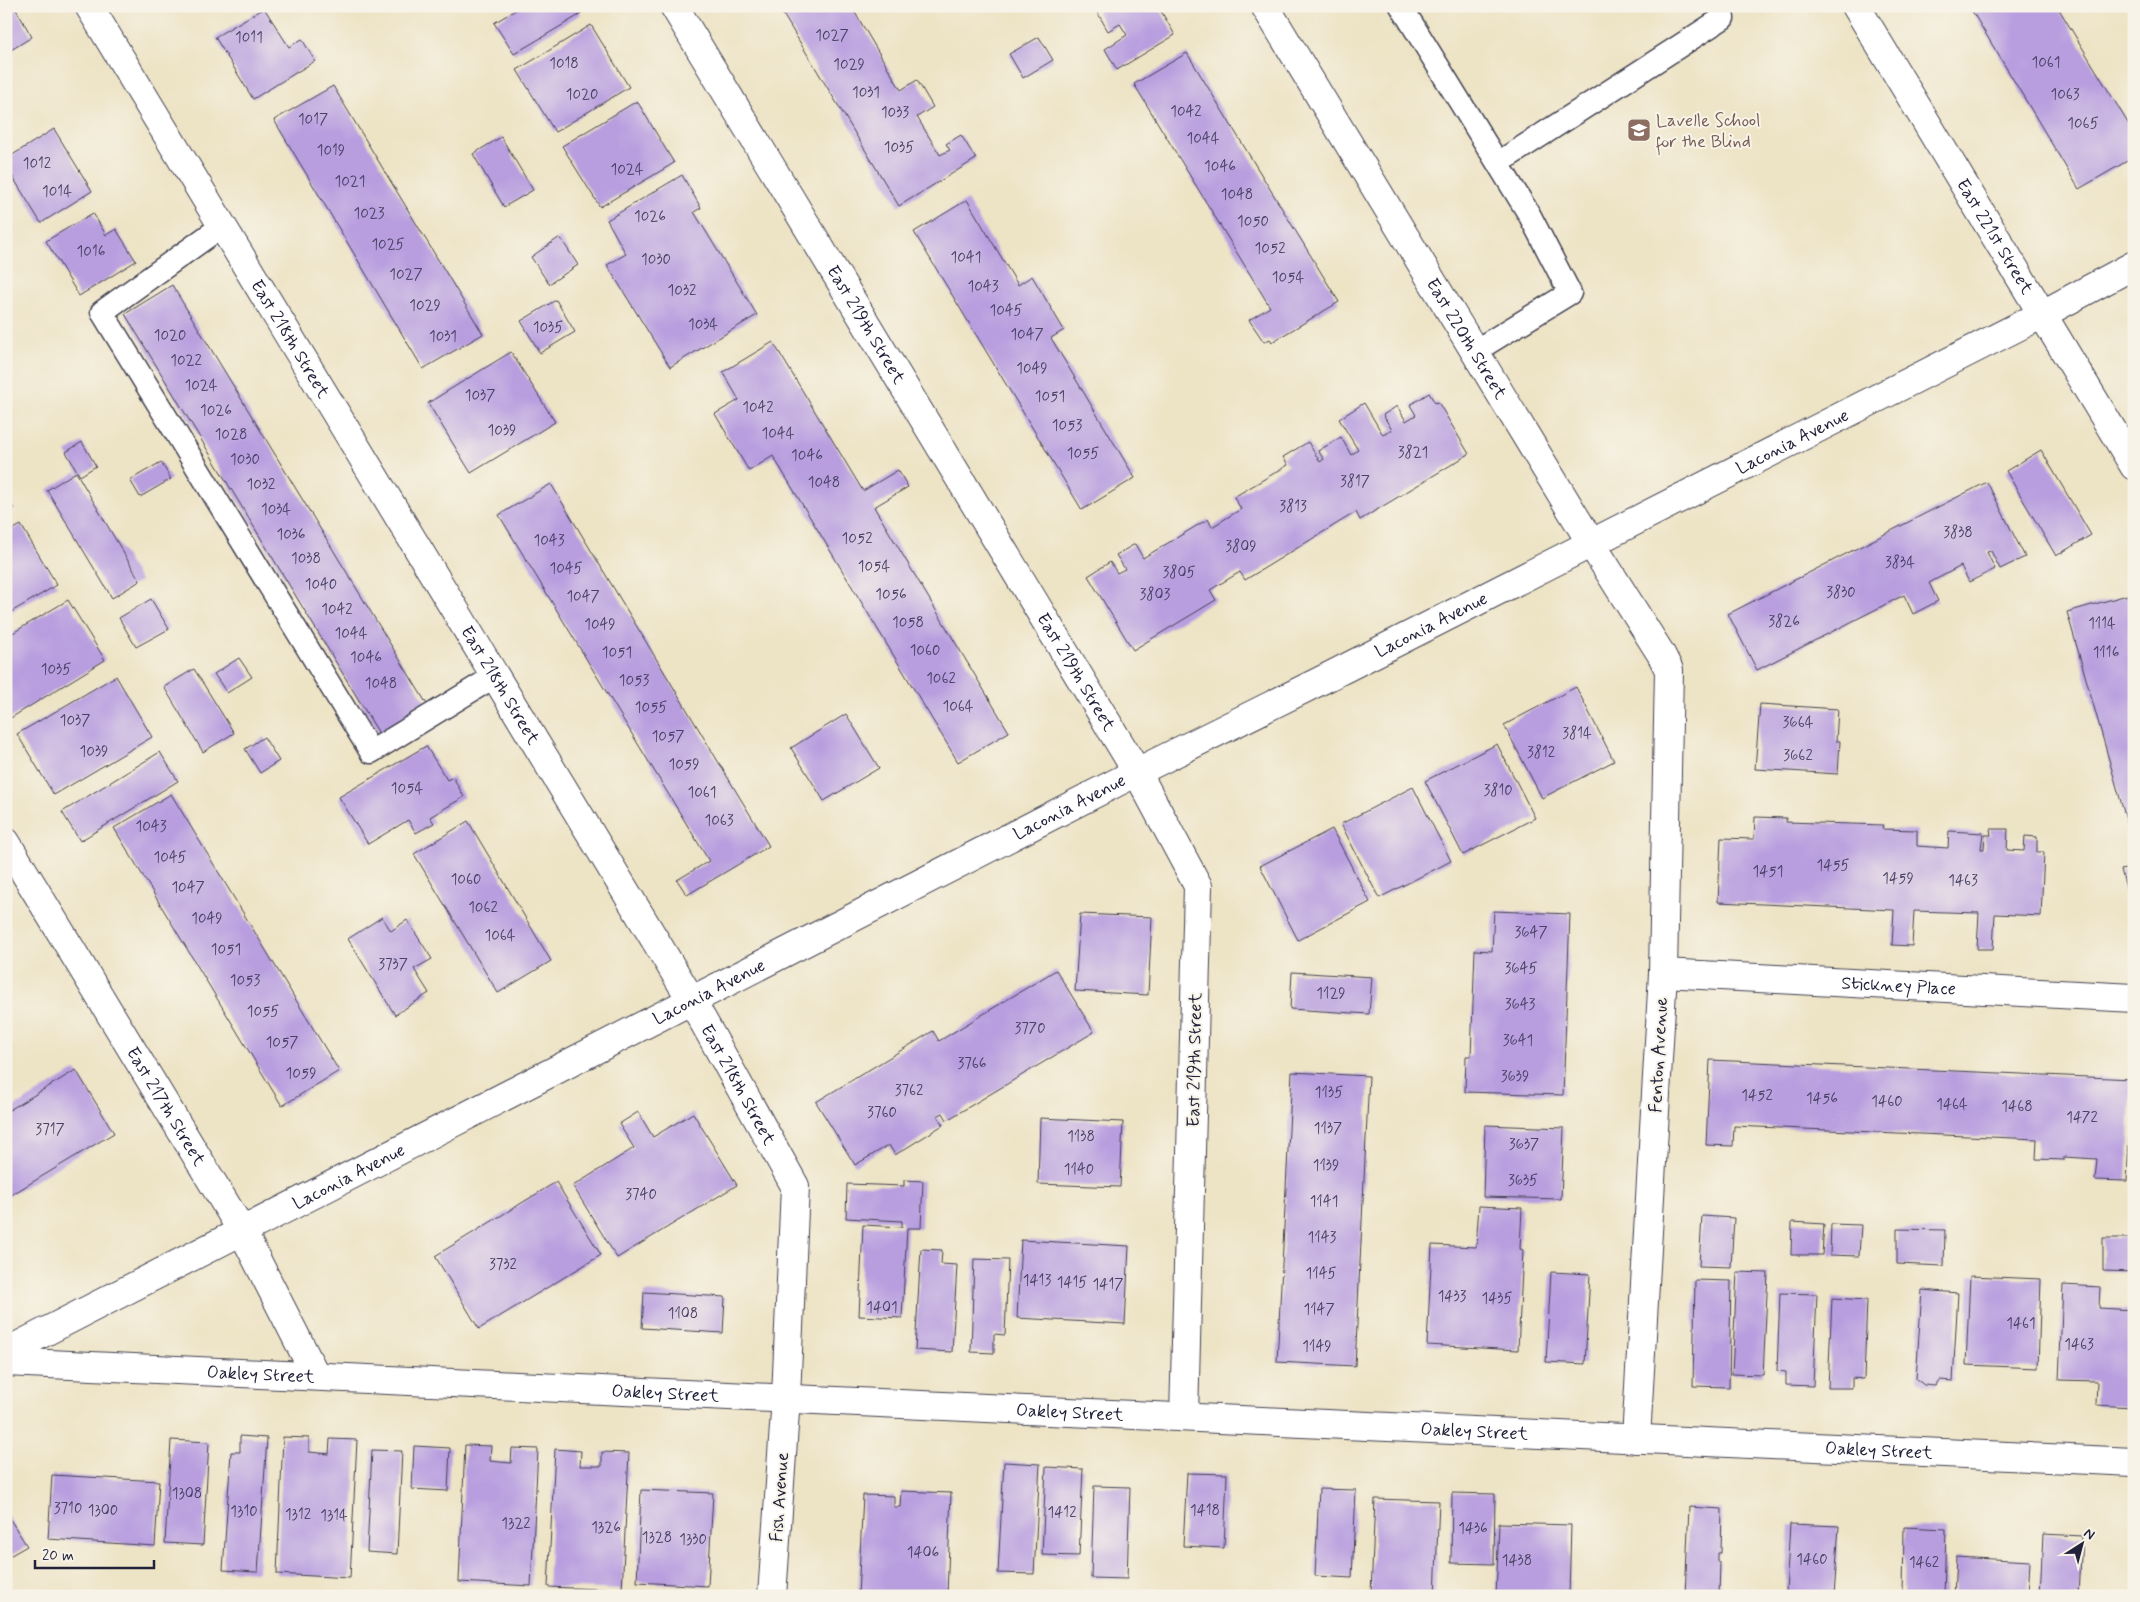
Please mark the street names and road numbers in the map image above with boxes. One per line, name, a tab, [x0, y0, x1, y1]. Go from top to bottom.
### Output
street label: East 221st Street	[1950, 175, 2039, 299]
street label: East 219th Street	[821, 261, 911, 389]
street label: East 220th Street	[1420, 274, 1512, 404]
street label: East 218th Street	[245, 275, 335, 403]
street label: Laconia Avenue	[1732, 404, 1853, 481]
street label: Laconia Avenue	[1371, 587, 1492, 664]
street label: East 219th Street	[1031, 609, 1121, 736]
street label: East 218th Street	[455, 622, 545, 750]
street label: Laconia Avenue	[1009, 769, 1130, 846]
street label: Laconia Avenue	[649, 954, 770, 1031]
street label: Stickney Place	[1841, 971, 1956, 1002]
street label: East 219th Street	[1182, 992, 1208, 1127]
street label: Fenton Avenue	[1644, 997, 1674, 1113]
street label: East 218th Street	[694, 1020, 781, 1150]
street label: East 217th Street	[120, 1043, 211, 1171]
street label: Laconia Avenue	[289, 1138, 409, 1216]
street label: Oakley Street	[206, 1360, 315, 1390]
street label: Oakley Street	[611, 1379, 720, 1409]
street label: Oakley Street	[1015, 1398, 1125, 1428]
street label: Oakley Street	[1420, 1417, 1529, 1447]
street label: Oakley Street	[1825, 1436, 1934, 1466]
street label: Fish Avenue	[765, 1451, 795, 1543]

